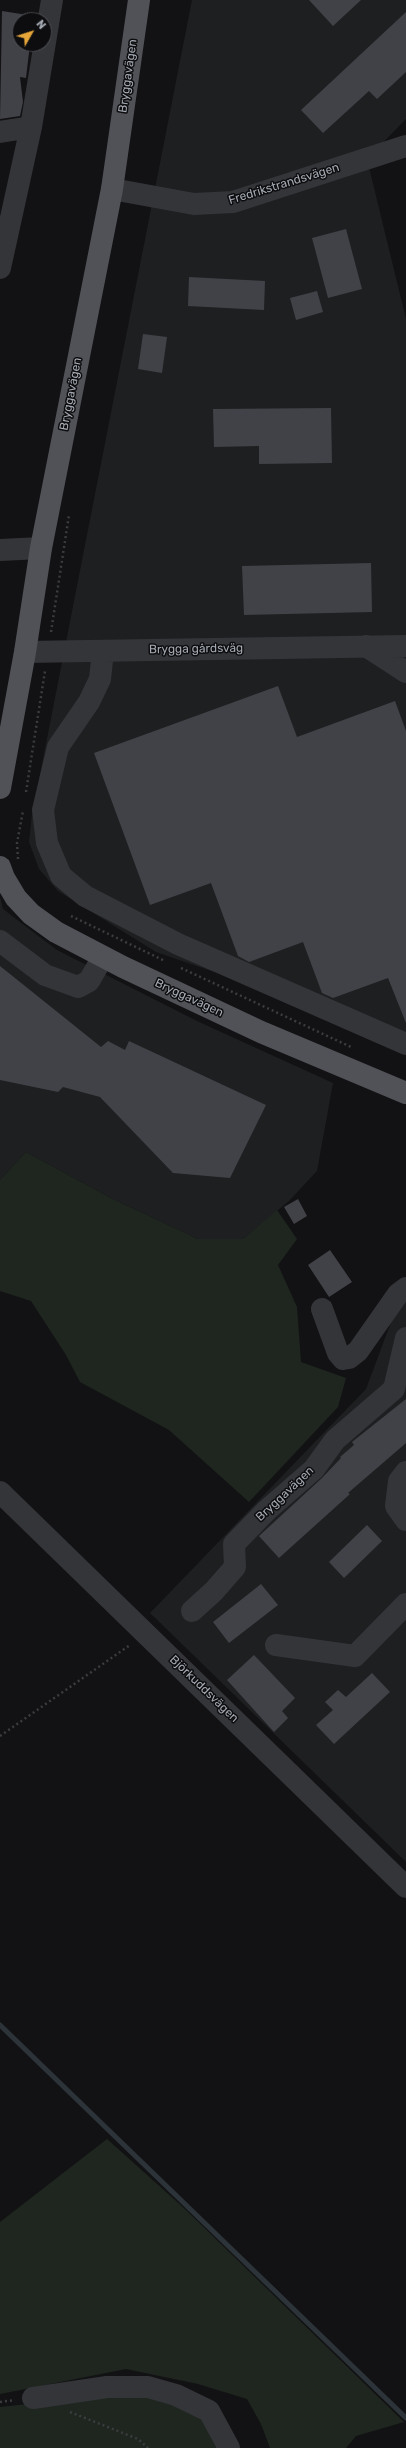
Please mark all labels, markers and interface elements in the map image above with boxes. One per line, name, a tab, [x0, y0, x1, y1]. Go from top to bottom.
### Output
north arrow	[12, 12, 52, 52]
text: N	[33, 18, 48, 32]
street label: Bryggavägen	[116, 38, 140, 114]
street label: Fredrikstrandsvägen	[227, 160, 341, 208]
street label: Bryggavägen	[57, 356, 85, 432]
street label: Brygga gårdsväg	[149, 641, 243, 657]
street label: Bryggavägen	[152, 976, 226, 1020]
street label: Bryggavägen	[253, 1463, 317, 1525]
street label: Björkuddsvägen	[167, 1652, 241, 1726]

